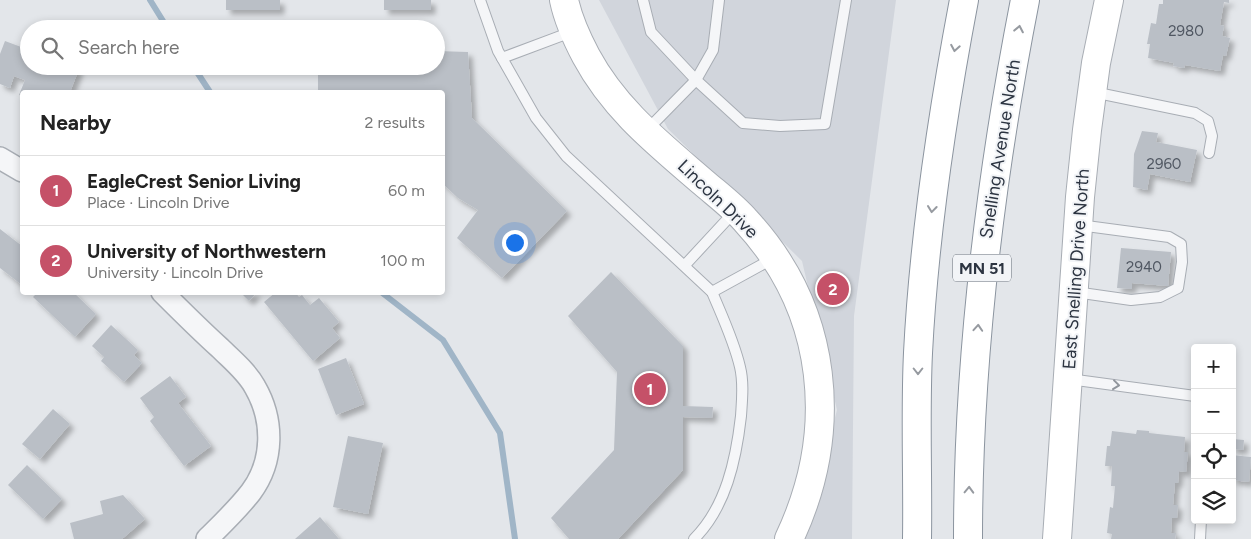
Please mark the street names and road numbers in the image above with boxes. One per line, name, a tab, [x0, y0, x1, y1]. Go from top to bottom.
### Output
street label: Snelling Avenue North	[975, 58, 1025, 240]
street label: Lincoln Drive	[673, 155, 763, 243]
street label: East Snelling Drive North	[1058, 168, 1094, 370]
road number: MN 51	[953, 254, 1011, 282]

